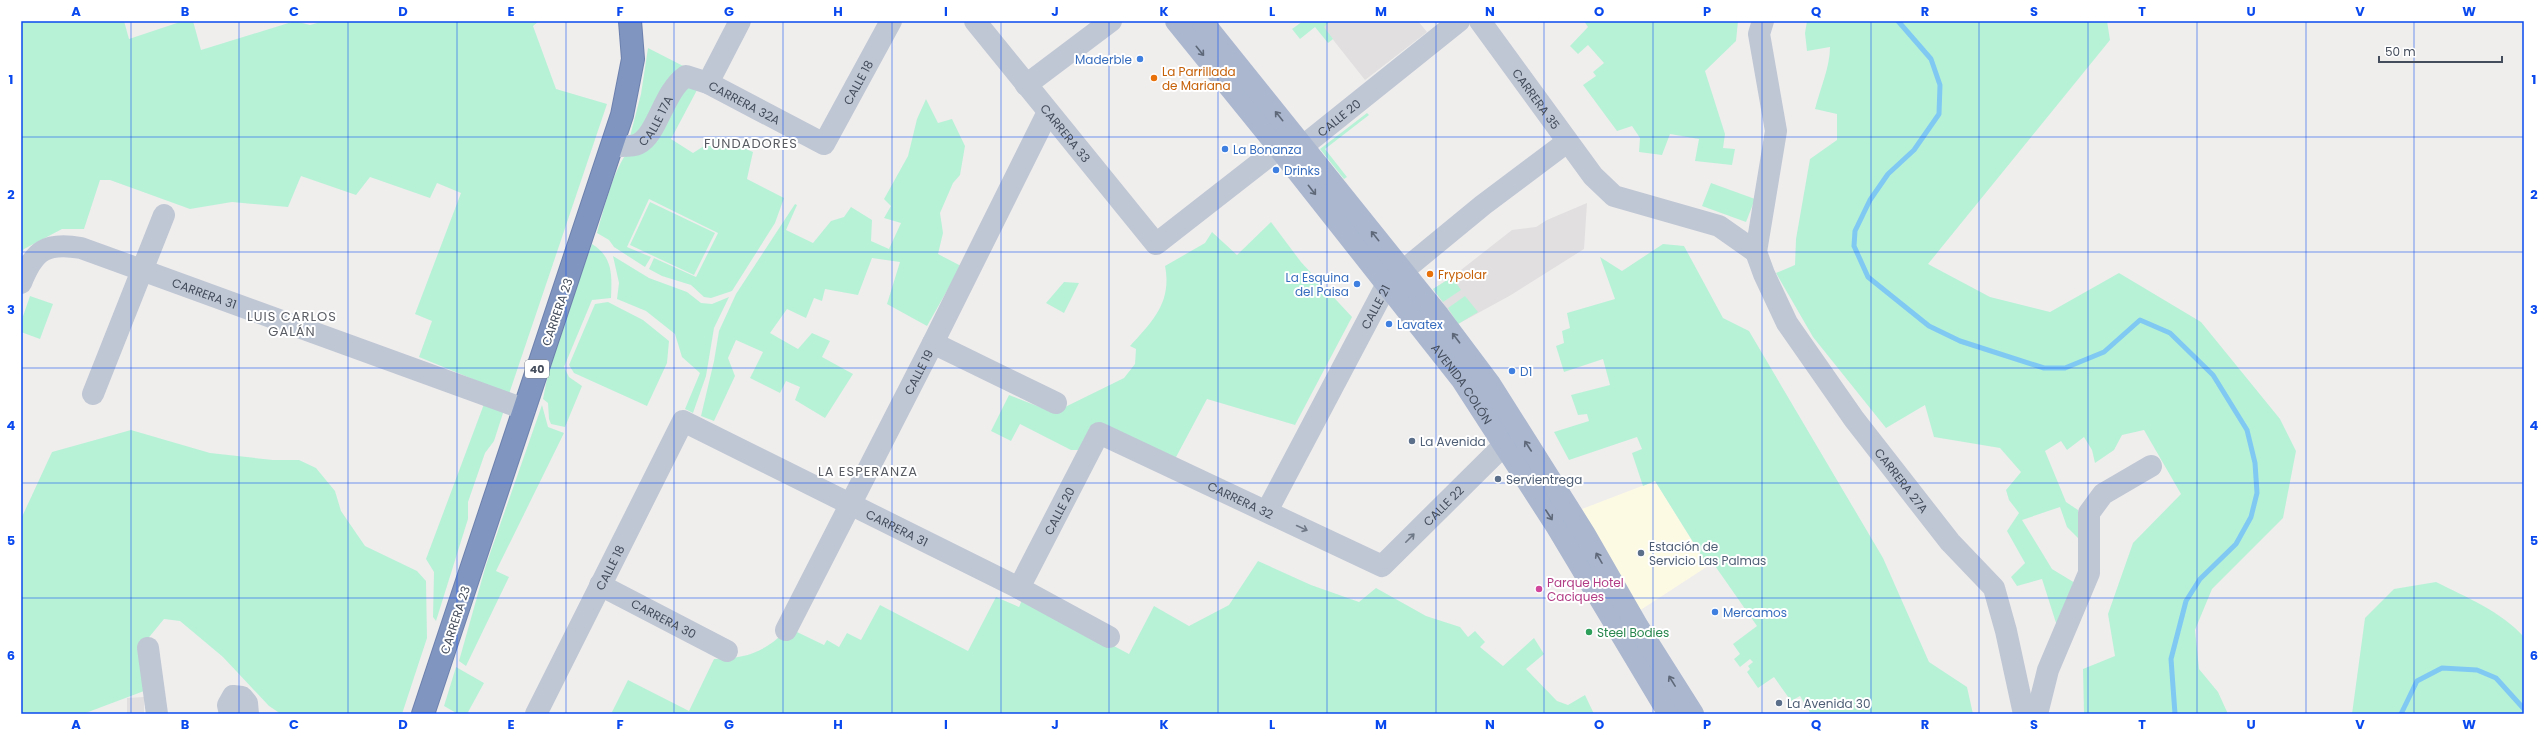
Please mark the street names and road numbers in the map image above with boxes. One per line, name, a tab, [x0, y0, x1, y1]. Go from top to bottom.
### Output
street label: CALLE 18	[839, 57, 877, 108]
street label: CARRERA 35	[1509, 65, 1564, 132]
street label: CARRERA 32A	[706, 76, 783, 128]
street label: CALLE 17A	[634, 92, 676, 150]
street label: CALLE 20	[1313, 95, 1364, 140]
street label: CARRERA 33	[1037, 100, 1095, 166]
street label: CARRERA 31	[170, 273, 239, 312]
street label: CARRERA 23	[537, 276, 577, 348]
street label: CALLE 21	[1356, 282, 1394, 332]
street label: AVENIDA COLÓN	[1428, 340, 1497, 427]
street label: CALLE 19	[900, 346, 937, 397]
road number: 40	[525, 360, 549, 378]
street label: CARRERA 27A	[1871, 444, 1933, 516]
street label: CARRERA 32	[1205, 477, 1276, 522]
street label: CALLE 22	[1419, 481, 1467, 529]
street label: CALLE 20	[1040, 484, 1078, 537]
street label: CARRERA 31	[863, 505, 931, 550]
street label: CALLE 18	[591, 542, 628, 593]
street label: CARRERA 23	[436, 584, 474, 656]
street label: CARRERA 30	[628, 594, 699, 642]

